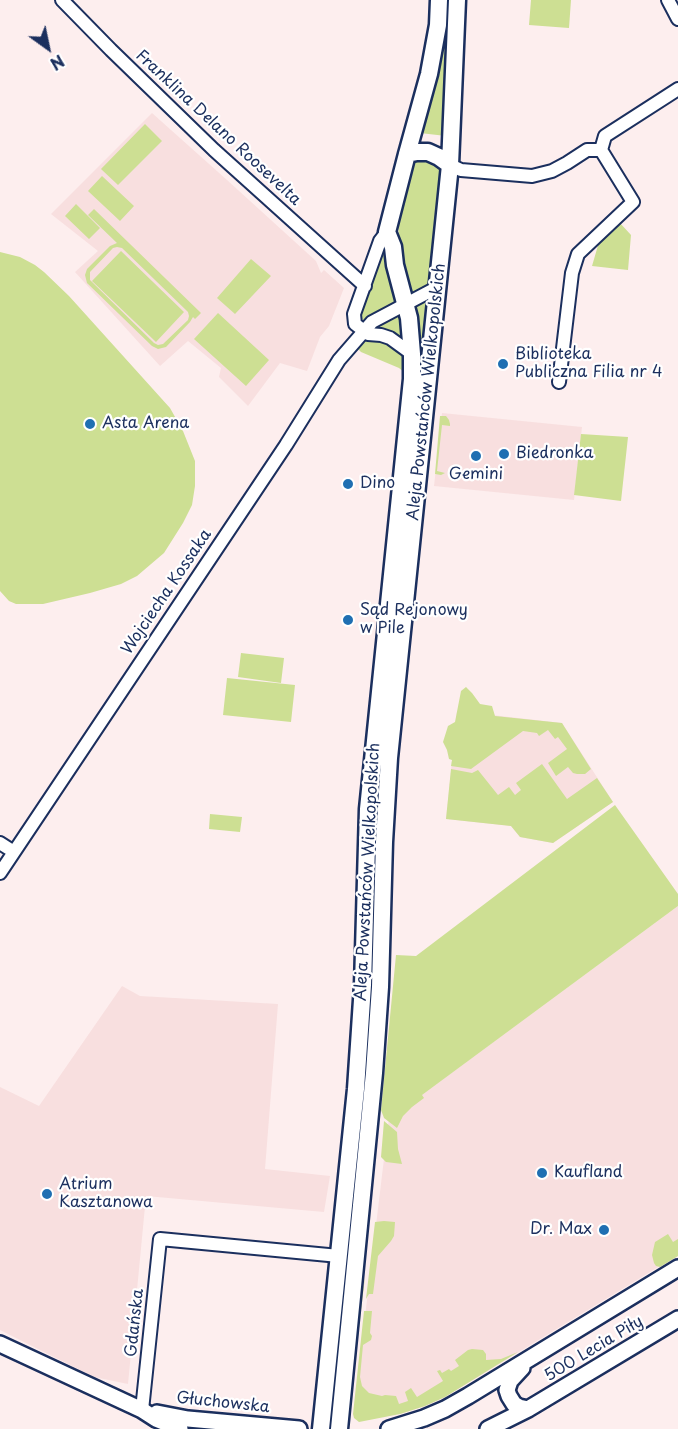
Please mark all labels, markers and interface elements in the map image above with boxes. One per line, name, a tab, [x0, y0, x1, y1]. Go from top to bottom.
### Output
north arrow	[18, 18, 78, 78]
street label: Franklina Delano Roosevelta	[131, 46, 305, 210]
text: N	[46, 50, 70, 77]
street label: Aleja Powstańców Wielkopolskich	[404, 262, 450, 522]
place label: Biblioteka Publiczna Filia nr 4	[515, 345, 662, 383]
marker: Biblioteka Publiczna Filia nr 4	[496, 357, 510, 371]
place label: Asta Arena	[102, 414, 189, 434]
marker: Asta Arena	[83, 417, 97, 431]
place label: Biedronka	[516, 444, 594, 464]
marker: Biedronka	[497, 447, 511, 461]
marker: Gemini	[469, 449, 483, 463]
place label: Gemini	[449, 465, 503, 485]
place label: Dino	[360, 474, 395, 494]
marker: Dino	[341, 477, 355, 491]
street label: Wojciecha Kossaka	[118, 526, 216, 658]
place label: Sąd Rejonowy w Pile	[360, 601, 468, 639]
marker: Sąd Rejonowy w Pile	[341, 613, 355, 627]
street label: Aleja Powstańców Wielkopolskich	[352, 742, 384, 1002]
place label: Kaufland	[554, 1163, 623, 1183]
marker: Kaufland	[535, 1166, 549, 1180]
place label: Atrium Kasztanowa	[59, 1175, 153, 1213]
marker: Atrium Kasztanowa	[40, 1187, 54, 1201]
place label: Dr. Max	[530, 1220, 592, 1240]
marker: Dr. Max	[597, 1223, 611, 1237]
street label: Gdańska	[122, 1288, 148, 1358]
street label: 500 Lecia Piły	[541, 1312, 647, 1386]
street label: Głuchowska	[175, 1389, 271, 1417]

